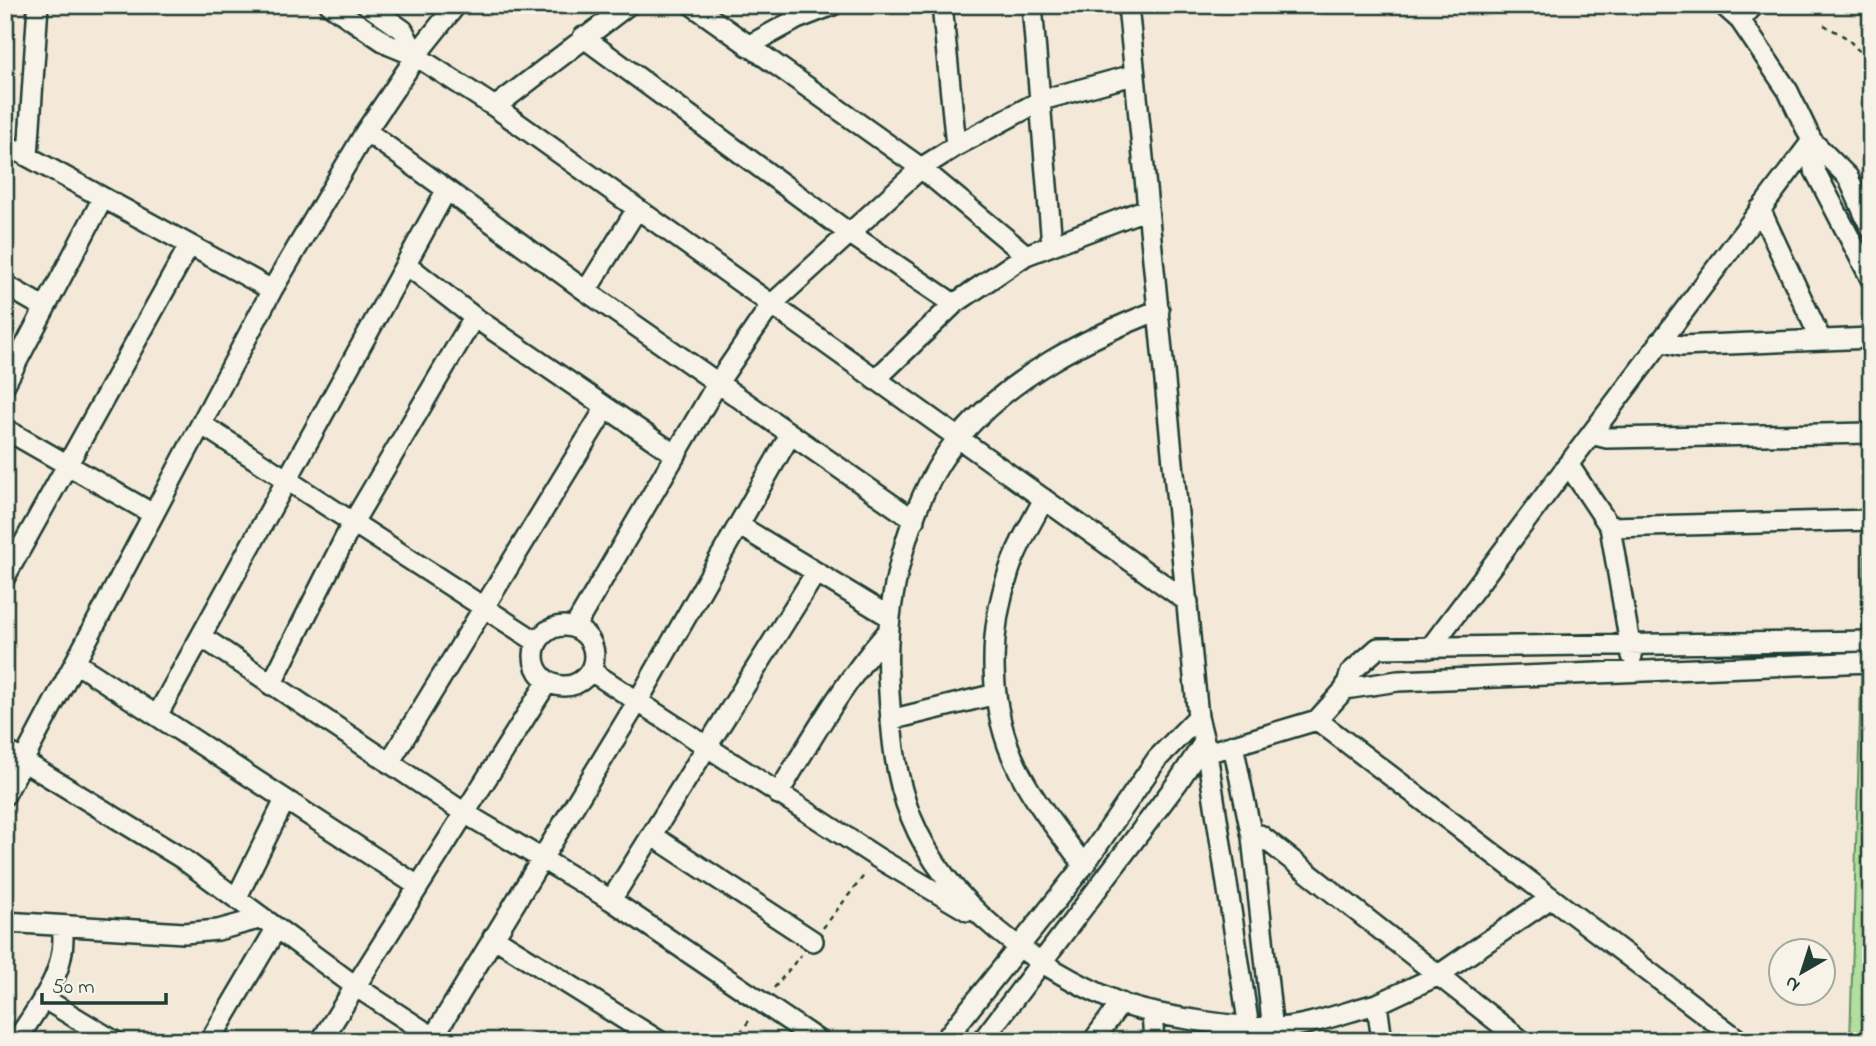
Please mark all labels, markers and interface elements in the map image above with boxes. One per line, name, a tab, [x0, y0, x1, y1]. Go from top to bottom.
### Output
north arrow	[1768, 937, 1838, 1007]
scale bar	[42, 962, 166, 1006]
text: N	[1779, 969, 1806, 998]
text: 50 m	[52, 973, 95, 1003]

